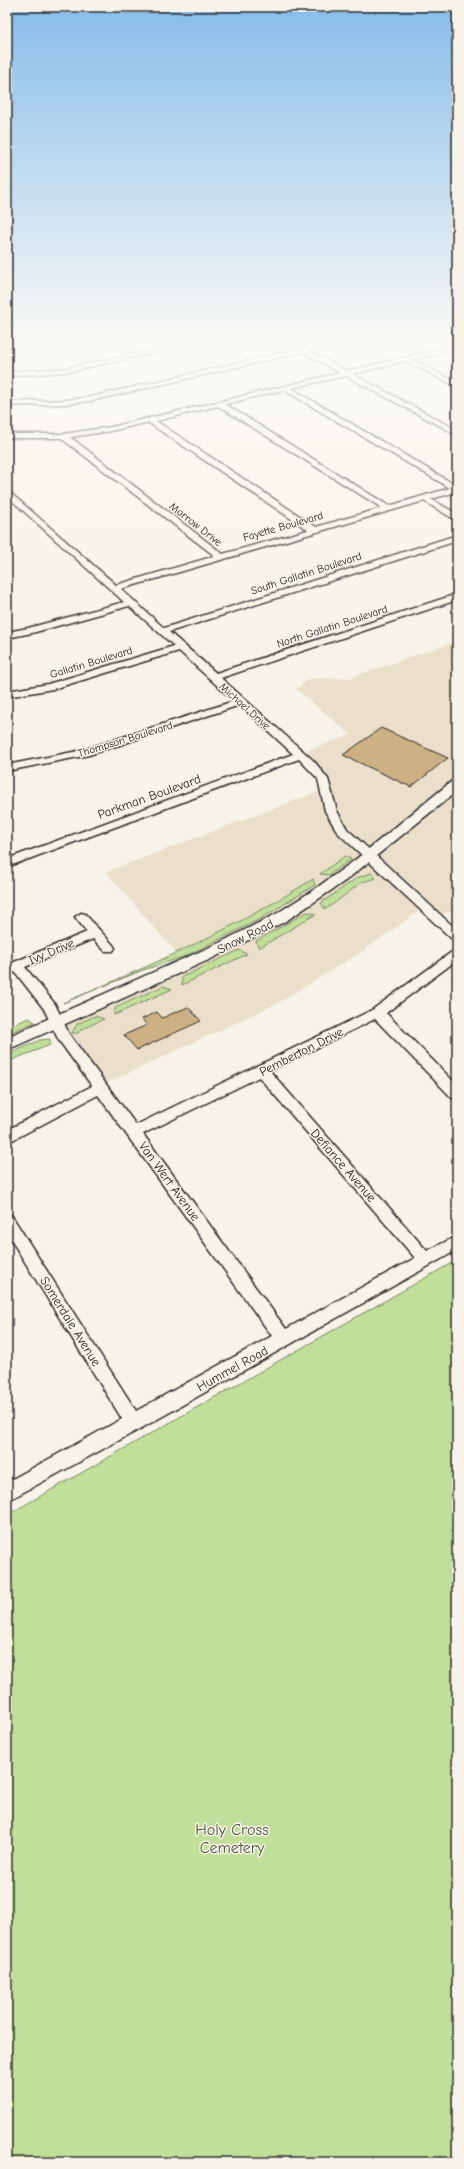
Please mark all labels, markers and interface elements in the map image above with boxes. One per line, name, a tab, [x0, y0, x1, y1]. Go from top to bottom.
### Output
street label: Morrow Drive	[167, 500, 225, 549]
street label: Fayette Boulevard	[241, 509, 325, 544]
street label: South Gallatin Boulevard	[249, 549, 363, 598]
street label: North Gallatin Boulevard	[275, 602, 389, 651]
street label: Gallatin Boulevard	[48, 644, 134, 681]
street label: Michael Drive	[217, 680, 273, 733]
street label: Thompson Boulevard	[76, 719, 174, 760]
street label: Parkman Boulevard	[96, 771, 203, 822]
street label: Snow Road	[215, 916, 276, 957]
street label: Ivy Drive	[26, 935, 77, 968]
street label: Pemberton Drive	[257, 1024, 346, 1079]
street label: Defiance Avenue	[308, 1126, 380, 1205]
street label: Van Wert Avenue	[136, 1139, 204, 1224]
street label: Somerdale Avenue	[37, 1274, 104, 1369]
street label: Hummel Road	[194, 1343, 271, 1394]
park label: Holy Cross Cemetery	[195, 1821, 269, 1857]

